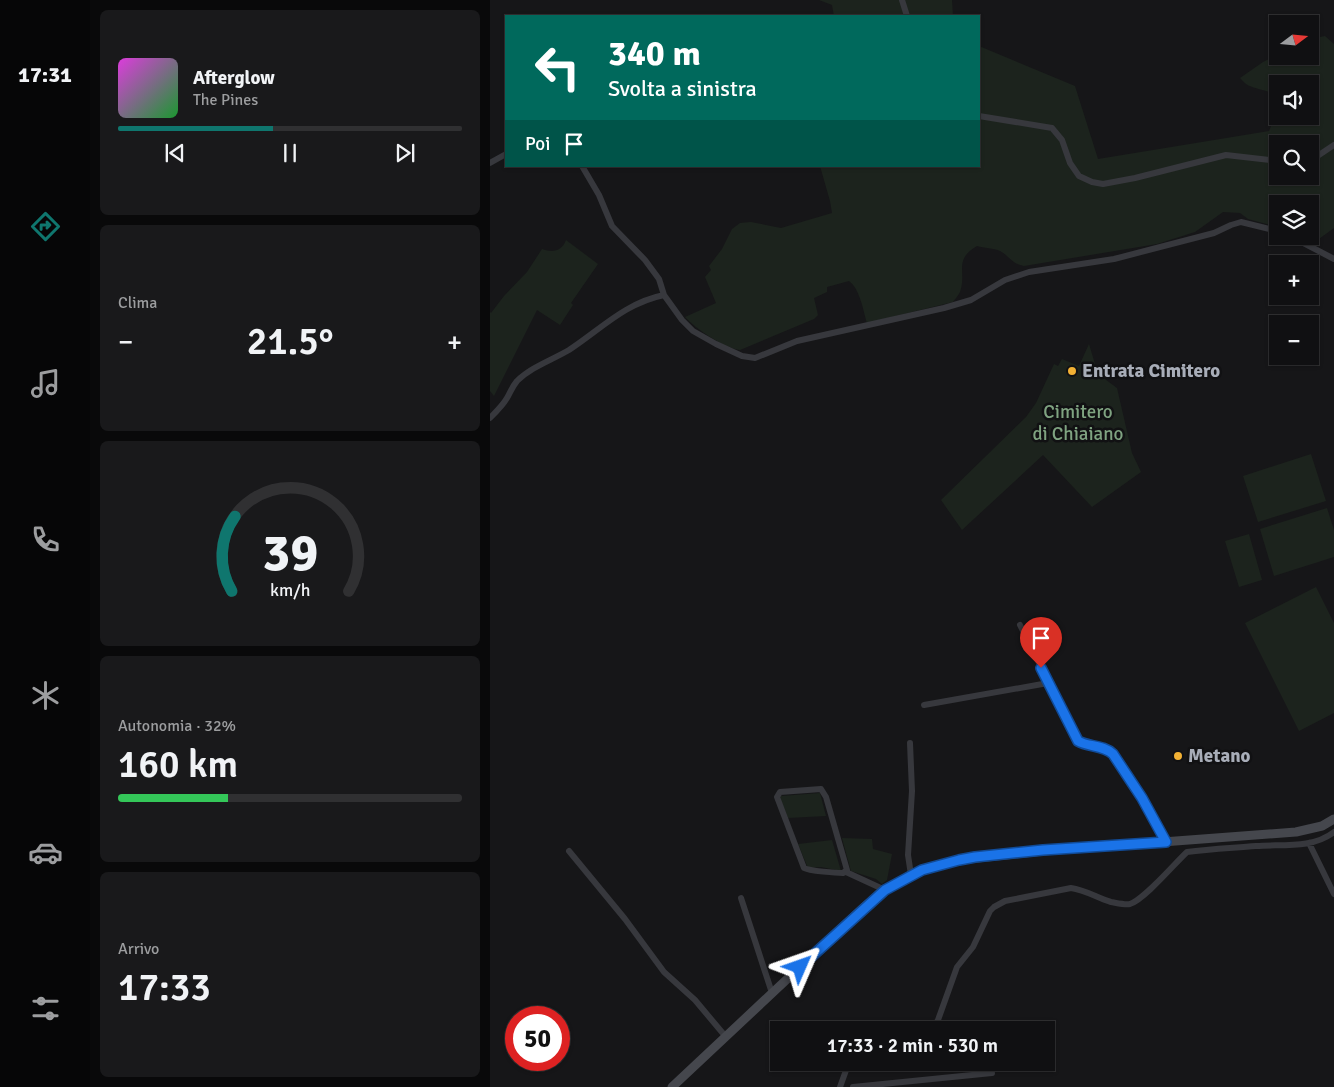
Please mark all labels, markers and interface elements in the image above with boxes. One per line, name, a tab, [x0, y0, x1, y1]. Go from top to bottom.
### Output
north arrow	[1269, 15, 1319, 65]
map controls	[1269, 15, 1319, 365]
text: 340 m	[608, 32, 701, 75]
icon: left	[525, 35, 590, 100]
text: 17:31	[18, 61, 72, 88]
text: Afterglow	[193, 66, 275, 90]
text: Svolta a sinistra	[608, 75, 757, 102]
button: sound	[1269, 75, 1319, 125]
text: The Pines	[193, 90, 258, 110]
icon: arrive	[560, 130, 588, 158]
text: Poi	[525, 132, 550, 156]
button: search	[1269, 135, 1319, 185]
icon: previous	[161, 139, 189, 167]
icon: pause	[276, 139, 304, 167]
icon: next	[391, 139, 419, 167]
button: layers	[1269, 195, 1319, 245]
icon: directions	[28, 209, 63, 244]
button: +	[1269, 255, 1319, 305]
text: Clima	[118, 293, 157, 313]
button: −	[1269, 315, 1319, 365]
text: 21.5°	[247, 318, 333, 365]
text: −	[118, 325, 133, 359]
text: +	[447, 325, 462, 359]
place label: Entrata Cimitero	[1082, 359, 1220, 383]
marker: Entrata Cimitero	[1066, 365, 1078, 377]
icon: music	[28, 366, 63, 401]
park label: Cimitero di Chiaiano	[1033, 400, 1124, 446]
text: 39	[262, 521, 318, 585]
icon: phone	[28, 522, 63, 557]
text: km/h	[270, 579, 310, 601]
pin	[1020, 617, 1062, 668]
icon: arrive	[1027, 624, 1055, 652]
icon: climate	[28, 678, 63, 713]
text: Autonomia · 32%	[118, 716, 236, 736]
text: 160 km	[118, 741, 238, 788]
place label: Metano	[1188, 744, 1251, 768]
marker: Metano	[1172, 750, 1184, 762]
icon: car	[28, 835, 63, 870]
text: Arrivo	[118, 939, 159, 959]
position arrow	[773, 940, 825, 992]
text: 17:33	[118, 964, 211, 1011]
icon: filters	[28, 991, 63, 1026]
speed limit sign: 50	[505, 1006, 570, 1071]
text: 17:33 · 2 min · 530 m	[827, 1034, 998, 1058]

